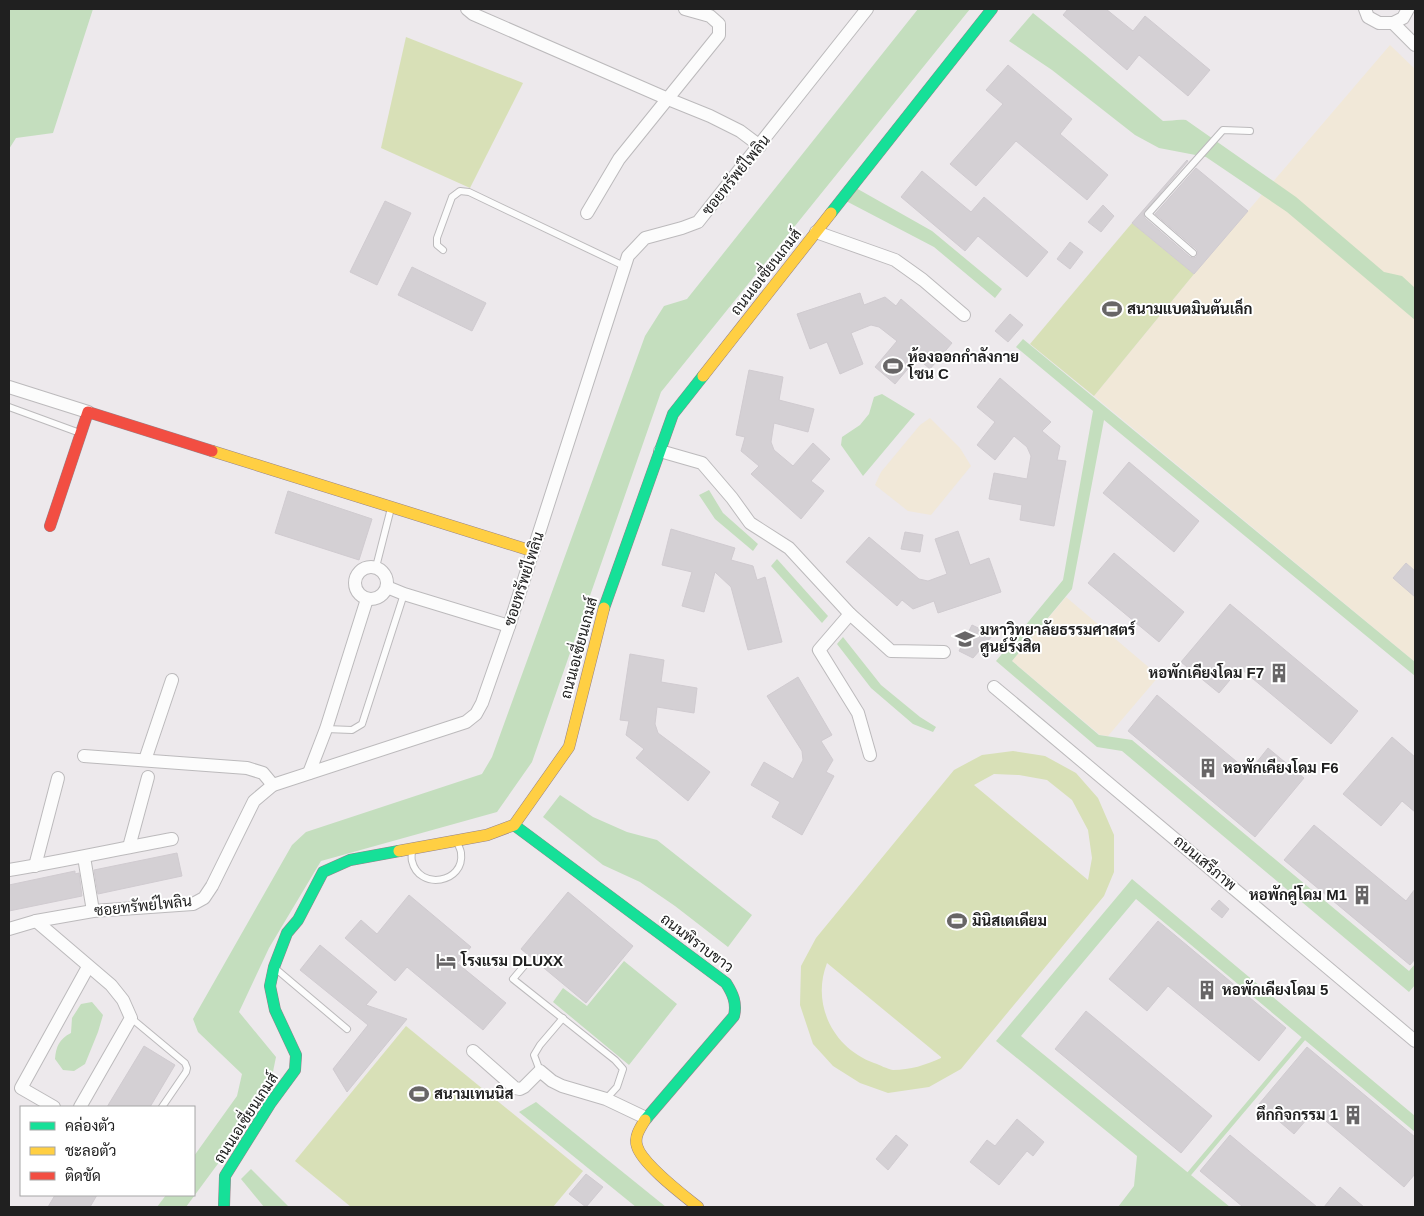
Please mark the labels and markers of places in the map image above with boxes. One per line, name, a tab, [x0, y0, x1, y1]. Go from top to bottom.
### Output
sports icon: สนามแบตมินตันเล็ก	[1101, 298, 1123, 320]
place label: สนามแบตมินตันเล็ก	[1127, 298, 1253, 317]
place label: ห้องออกกำลังกาย โซน C	[907, 347, 1019, 382]
sports icon: ห้องออกกำลังกาย โซน C	[882, 355, 904, 377]
place label: มหาวิทยาลัยธรรมศาสตร์ ศูนย์รังสิต	[980, 620, 1137, 658]
school or university icon: มหาวิทยาลัยธรรมศาสตร์ ศูนย์รังสิต	[954, 628, 976, 650]
place label: หอพักเคียงโดม F7	[1149, 662, 1264, 681]
building icon: หอพักเคียงโดม F7	[1268, 662, 1290, 684]
building icon: หอพักเคียงโดม F6	[1197, 757, 1219, 779]
place label: หอพักเคียงโดม F6	[1223, 757, 1338, 776]
place label: หอพักคู่โดม M1	[1249, 884, 1347, 906]
building icon: หอพักคู่โดม M1	[1351, 884, 1373, 906]
sports icon: มินิสเตเดียม	[946, 910, 968, 932]
place label: มินิสเตเดียม	[972, 911, 1047, 929]
hotel icon: โรงแรม DLUXX	[435, 950, 457, 972]
place label: โรงแรม DLUXX	[460, 950, 563, 969]
building icon: หอพักเคียงโดม 5	[1196, 979, 1218, 1001]
place label: หอพักเคียงโดม 5	[1222, 979, 1328, 998]
sports icon: สนามเทนนิส	[408, 1083, 430, 1105]
place label: สนามเทนนิส	[434, 1085, 513, 1102]
building icon: ตึกกิจกรรม 1	[1342, 1104, 1364, 1126]
place label: ตึกกิจกรรม 1	[1256, 1105, 1338, 1123]

